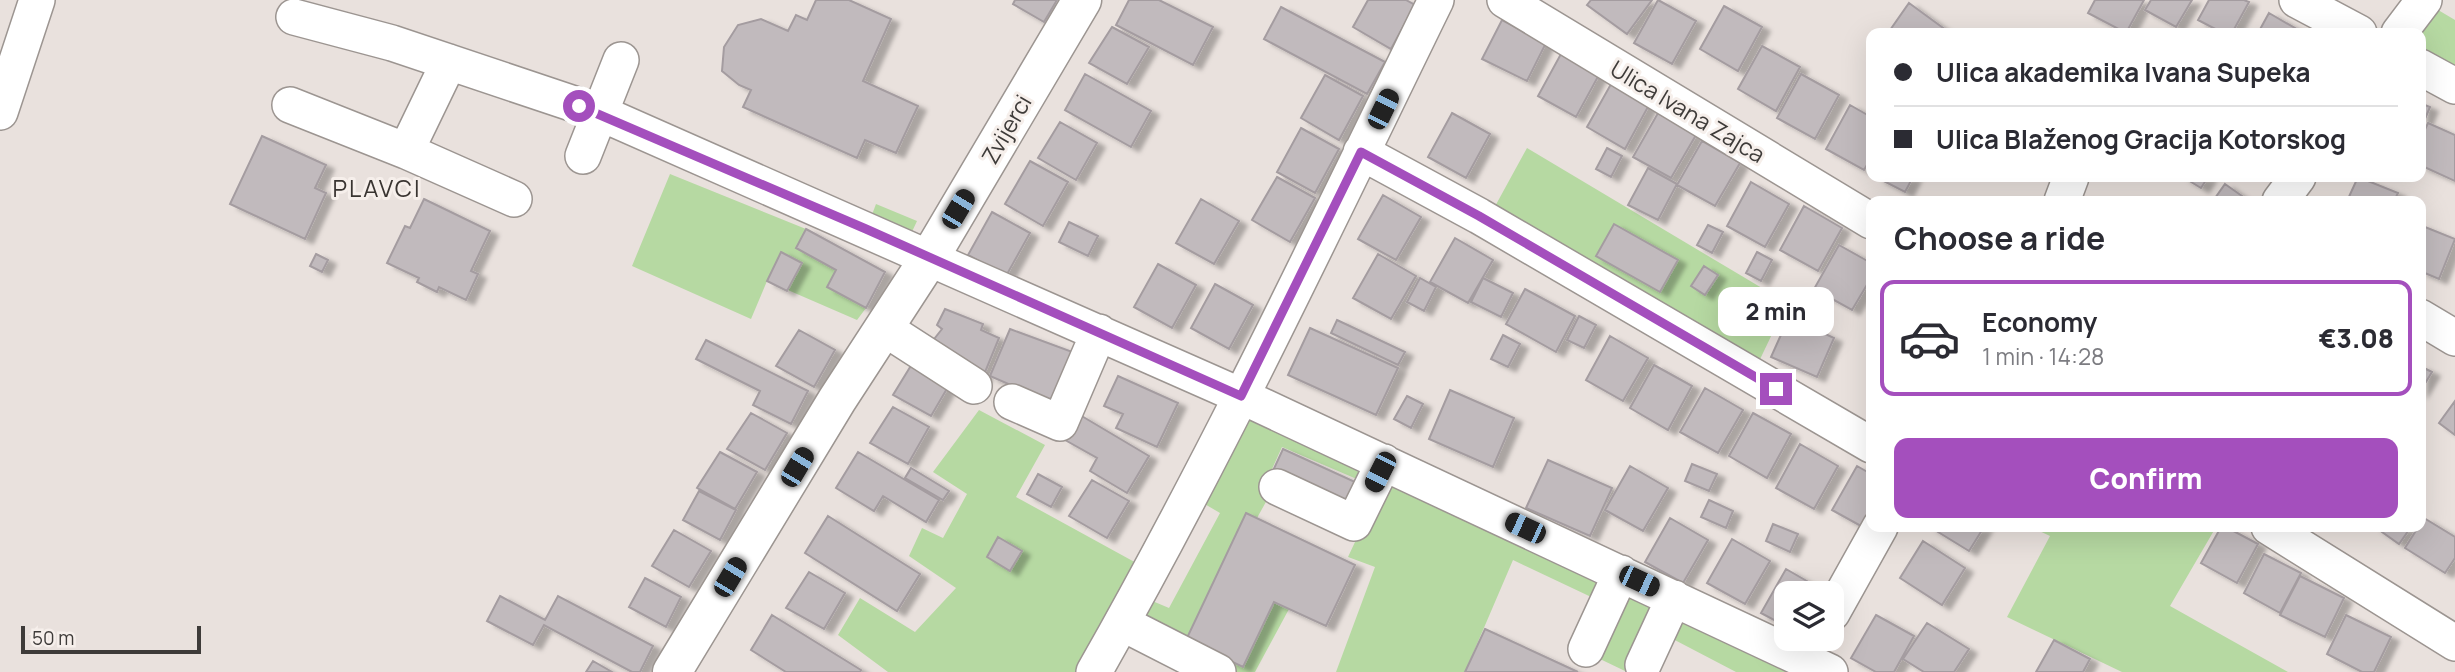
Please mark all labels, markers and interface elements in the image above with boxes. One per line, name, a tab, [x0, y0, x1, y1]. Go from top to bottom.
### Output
street label: Ulica Ivana Zajca	[1605, 52, 1771, 170]
text: Ulica akademika Ivana Supeka	[1936, 54, 2311, 90]
car	[1365, 86, 1402, 132]
street label: Zvijerci	[973, 89, 1039, 169]
route start	[563, 90, 595, 122]
text: Ulica Blaženog Gracija Kotorskog	[1936, 121, 2346, 157]
district label: PLAVCI	[332, 171, 422, 204]
car	[939, 186, 978, 232]
text: Choose a ride	[1894, 216, 2105, 260]
callout: 2 min	[1718, 288, 1834, 336]
text: 2 min	[1746, 295, 1807, 327]
text: Economy	[1982, 304, 2097, 340]
icon: car	[1898, 307, 1961, 370]
text: €3.08	[2319, 320, 2394, 356]
text: 1 min · 14:28	[1982, 340, 2104, 372]
route end	[1760, 373, 1792, 405]
button: Confirm	[1894, 438, 2398, 518]
car	[778, 444, 817, 490]
car	[1362, 449, 1399, 495]
car	[1502, 510, 1549, 546]
car	[711, 554, 750, 600]
car	[1616, 563, 1663, 599]
map controls	[1774, 581, 1844, 651]
button: layers	[1774, 581, 1844, 651]
scale bar	[21, 623, 201, 655]
text: 50 m	[32, 625, 74, 651]

